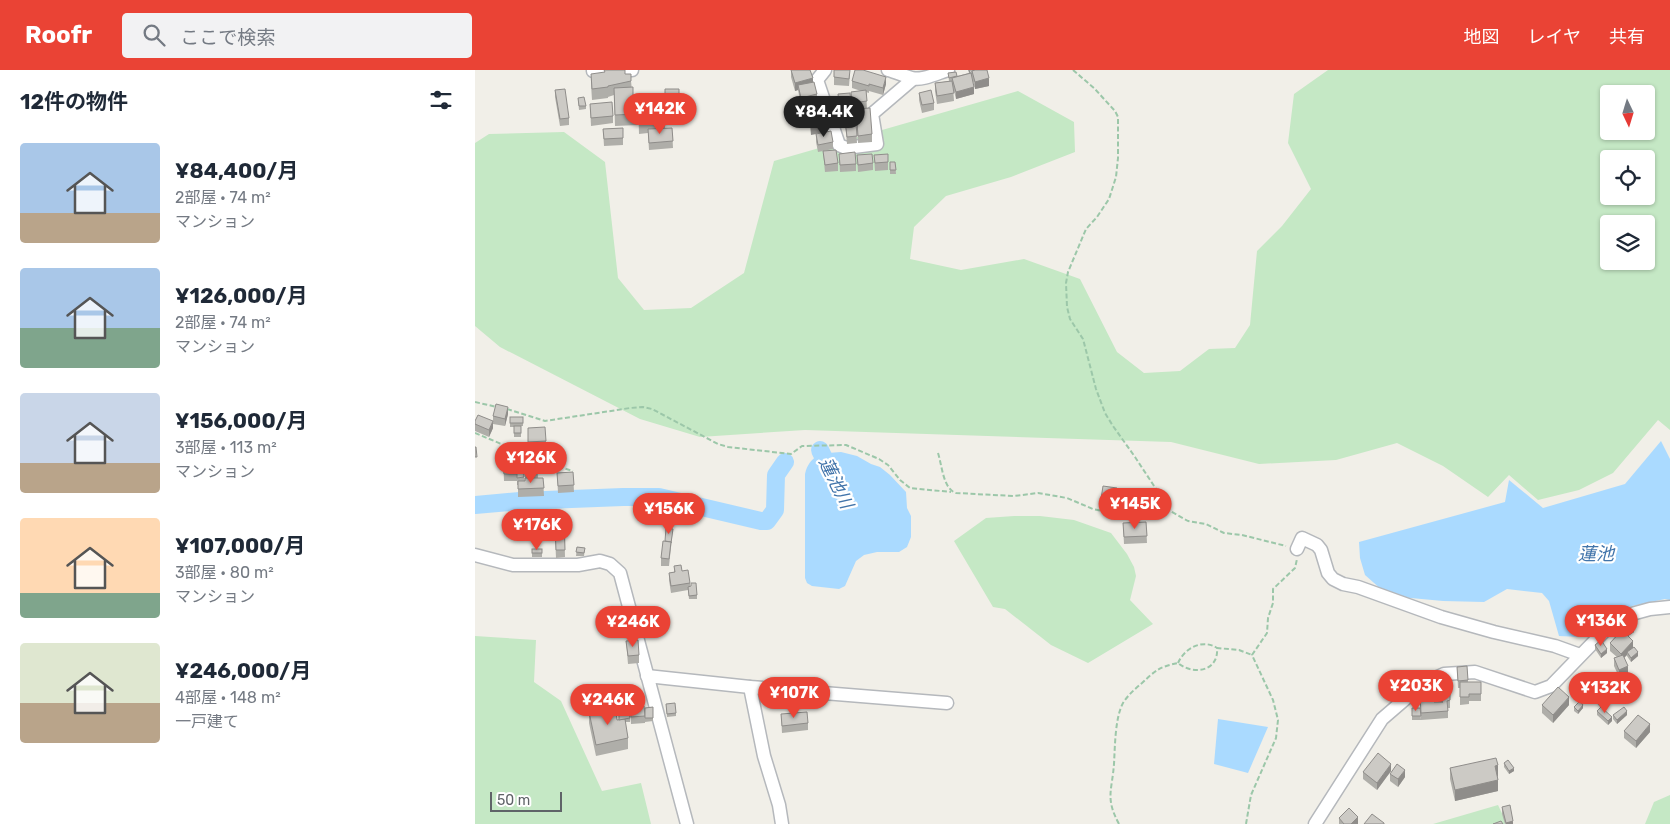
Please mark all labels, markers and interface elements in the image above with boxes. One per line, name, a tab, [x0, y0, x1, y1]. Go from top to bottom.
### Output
search box	[122, 13, 472, 58]
text: Roofr	[25, 21, 92, 49]
icon: search	[140, 21, 168, 49]
text: ここで検索	[180, 26, 275, 49]
text: 地図	[1464, 26, 1500, 48]
text: レイヤ	[1528, 26, 1581, 48]
text: 共有	[1609, 26, 1645, 48]
north arrow	[1600, 85, 1655, 140]
map controls	[1600, 85, 1655, 270]
icon: filters	[427, 86, 455, 114]
text: 12件の物件	[20, 89, 128, 114]
pin: ¥142K	[625, 92, 695, 135]
pin: ¥84.4K	[783, 96, 865, 138]
text: ¥142K	[635, 99, 685, 118]
text: ¥84.4K	[795, 102, 853, 121]
button: locate	[1600, 150, 1655, 205]
text: ¥84,400/月	[175, 158, 298, 183]
icon: home	[60, 163, 120, 223]
text: 2部屋 · 74 m²	[175, 188, 271, 207]
text: マンション	[175, 212, 255, 231]
button: layers	[1600, 215, 1655, 270]
text: ¥126,000/月	[175, 283, 307, 308]
icon: home	[60, 288, 120, 348]
text: 2部屋 · 74 m²	[175, 313, 271, 332]
text: マンション	[175, 337, 255, 356]
text: ¥156,000/月	[175, 408, 307, 433]
icon: home	[60, 413, 120, 473]
text: 3部屋 · 113 m²	[175, 438, 277, 457]
pin: ¥126K	[496, 442, 566, 484]
text: ¥126K	[506, 448, 556, 467]
water label: 蓮池川	[814, 454, 859, 514]
text: マンション	[175, 462, 255, 481]
pin: ¥145K	[1100, 488, 1170, 530]
pin: ¥156K	[634, 492, 704, 535]
text: ¥145K	[1110, 494, 1160, 513]
text: ¥156K	[644, 499, 694, 518]
pin: ¥176K	[502, 508, 572, 551]
text: ¥176K	[513, 515, 561, 534]
text: ¥107,000/月	[175, 533, 305, 558]
icon: home	[60, 538, 120, 598]
water label: 蓮池	[1578, 543, 1616, 565]
text: 3部屋 · 80 m²	[175, 563, 274, 582]
text: マンション	[175, 587, 255, 606]
pin: ¥136K	[1566, 604, 1636, 647]
pin: ¥246K	[598, 606, 668, 648]
text: ¥136K	[1576, 611, 1626, 630]
text: ¥246K	[606, 612, 660, 631]
text: ¥246,000/月	[175, 658, 311, 683]
icon: home	[60, 663, 120, 723]
pin: ¥203K	[1381, 670, 1451, 712]
pin: ¥132K	[1570, 672, 1640, 714]
pin: ¥107K	[759, 676, 829, 719]
text: ¥203K	[1389, 676, 1443, 695]
text: ¥132K	[1580, 678, 1630, 697]
text: ¥107K	[769, 683, 819, 702]
pin: ¥246K	[573, 684, 643, 726]
text: 4部屋 · 148 m²	[175, 688, 281, 707]
text: ¥246K	[581, 690, 635, 709]
text: 一戸建て	[175, 712, 239, 731]
scale bar	[490, 789, 563, 812]
text: 50 m	[497, 792, 530, 809]

